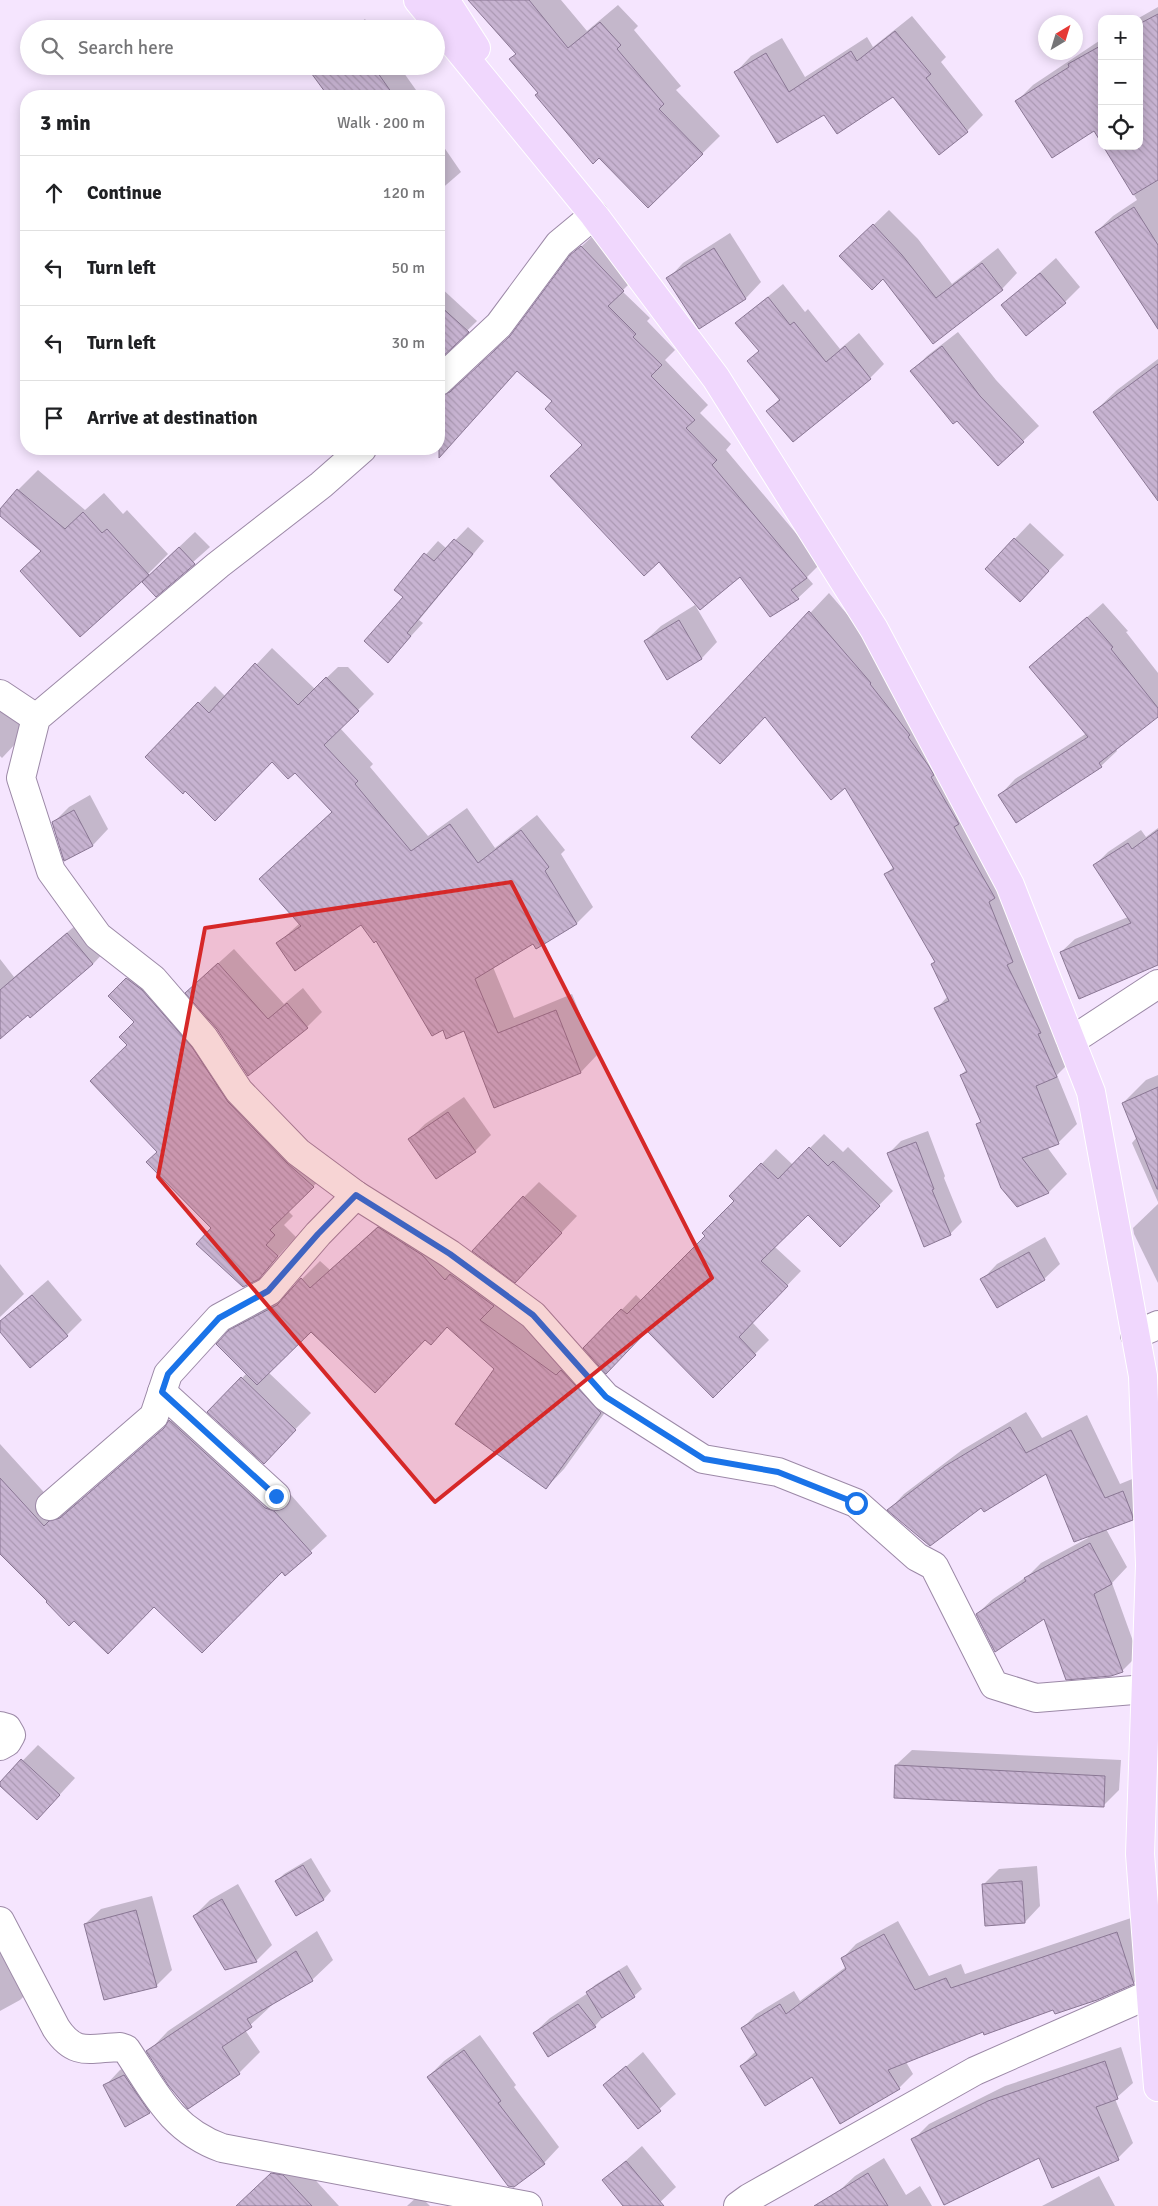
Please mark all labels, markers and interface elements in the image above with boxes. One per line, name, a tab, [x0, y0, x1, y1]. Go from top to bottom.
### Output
north arrow	[1038, 15, 1083, 60]
map controls	[1098, 15, 1143, 150]
button: +	[1098, 15, 1143, 60]
search box	[20, 20, 445, 75]
icon: search	[38, 34, 66, 62]
text: Search here	[78, 36, 174, 60]
button: −	[1098, 60, 1143, 105]
button: locate	[1098, 105, 1143, 150]
text: 3 min	[40, 110, 91, 136]
text: Walk · 200 m	[337, 113, 425, 133]
icon: ahead	[40, 179, 68, 207]
text: Continue	[87, 181, 162, 205]
text: 120 m	[383, 183, 425, 203]
icon: left	[40, 254, 68, 282]
text: Turn left	[87, 256, 156, 280]
text: 50 m	[391, 258, 425, 278]
icon: left	[40, 329, 68, 357]
text: Turn left	[87, 331, 156, 355]
text: 30 m	[391, 333, 425, 353]
icon: arrive	[40, 404, 68, 432]
text: Arrive at destination	[87, 406, 258, 430]
route end	[265, 1485, 288, 1508]
route start	[845, 1492, 868, 1515]

